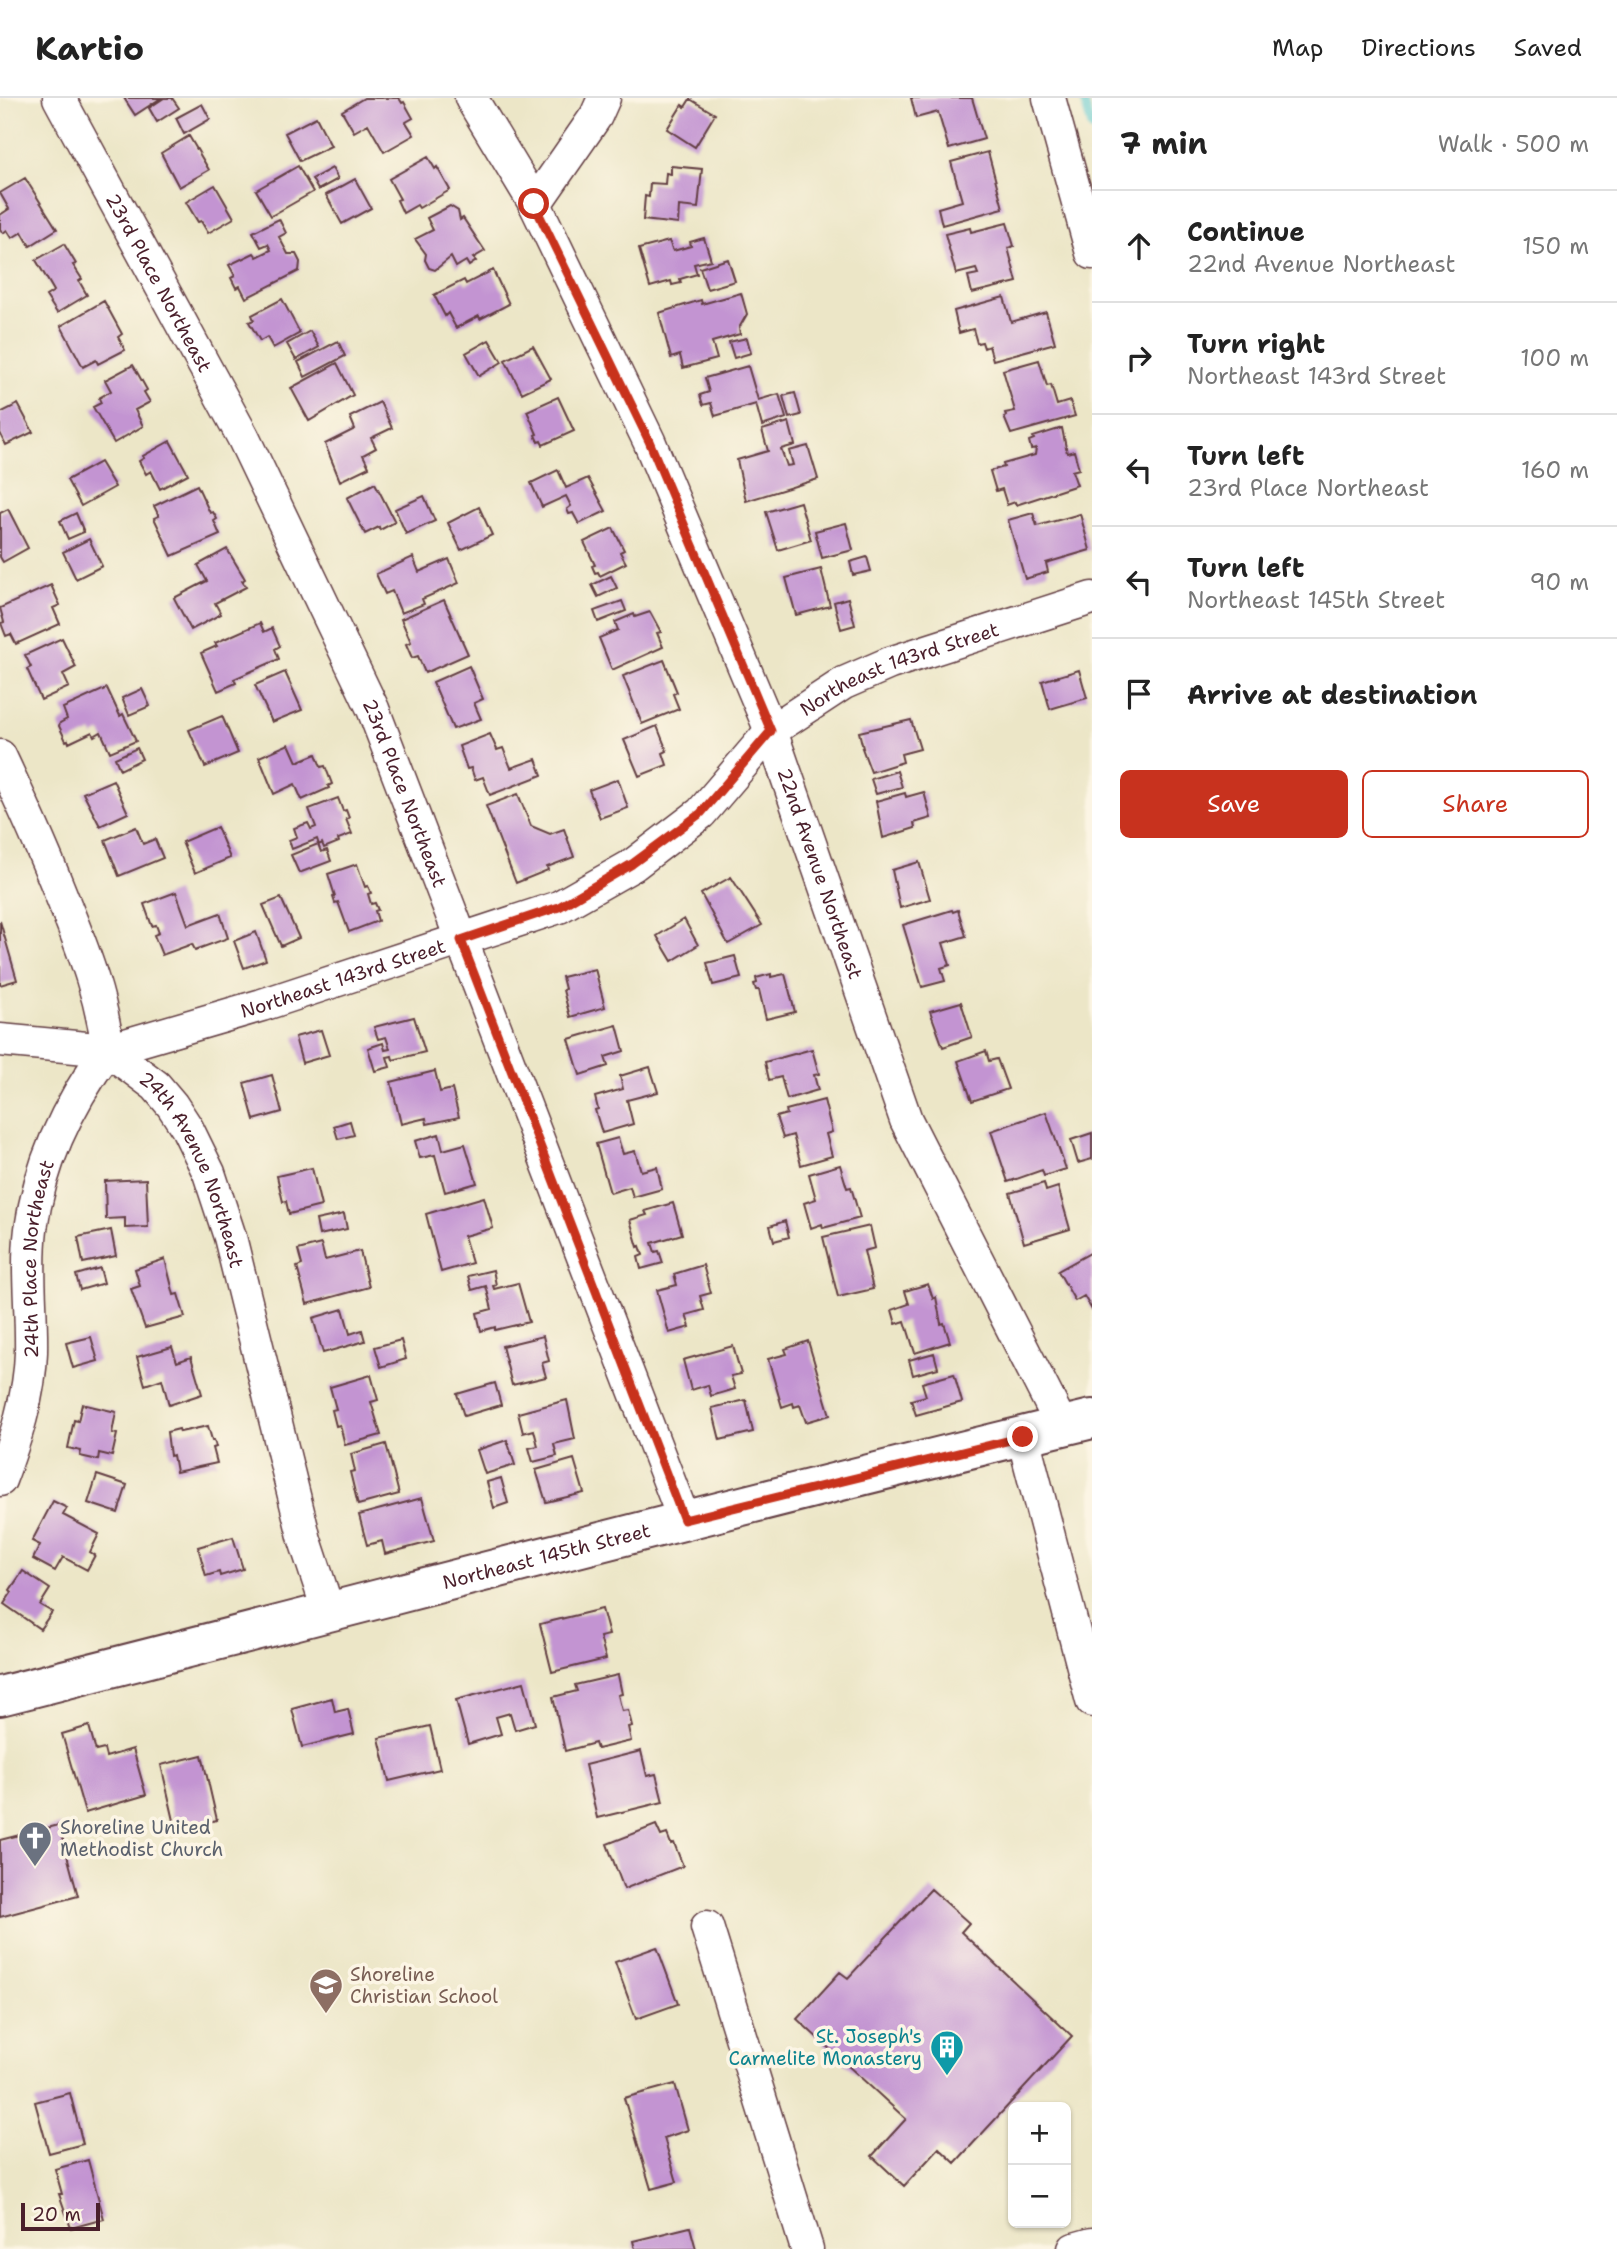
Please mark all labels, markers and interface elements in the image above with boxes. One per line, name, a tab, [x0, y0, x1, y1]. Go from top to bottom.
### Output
text: Kartio	[35, 26, 144, 71]
text: Map	[1272, 32, 1323, 64]
text: Directions	[1361, 32, 1476, 64]
text: Saved	[1514, 32, 1582, 64]
text: 7 min	[1120, 123, 1207, 164]
text: Walk · 500 m	[1438, 129, 1589, 159]
route start	[518, 188, 549, 219]
street label: 23rd Place Northeast	[100, 189, 218, 376]
text: Continue	[1187, 214, 1305, 249]
icon: ahead	[1120, 227, 1158, 265]
text: 150 m	[1522, 231, 1589, 261]
text: 22nd Avenue Northeast	[1187, 249, 1456, 279]
text: Turn right	[1187, 326, 1325, 361]
icon: right	[1120, 339, 1158, 377]
text: 100 m	[1520, 343, 1589, 373]
text: Northeast 143rd Street	[1187, 361, 1446, 391]
text: Turn left	[1187, 438, 1304, 473]
icon: left	[1120, 451, 1158, 489]
text: 160 m	[1521, 455, 1589, 485]
text: 23rd Place Northeast	[1187, 473, 1429, 503]
text: Turn left	[1187, 550, 1304, 585]
icon: left	[1120, 563, 1158, 601]
text: 90 m	[1529, 567, 1589, 597]
text: Northeast 145th Street	[1187, 585, 1445, 615]
street label: Northeast 143rd Street	[795, 616, 1002, 721]
icon: arrive	[1120, 675, 1158, 713]
text: Arrive at destination	[1187, 677, 1477, 712]
street label: 23rd Place Northeast	[357, 694, 453, 891]
street label: 22nd Avenue Northeast	[772, 764, 869, 982]
button: Save	[1120, 770, 1348, 838]
button: Share	[1362, 770, 1589, 838]
street label: Northeast 143rd Street	[237, 933, 449, 1023]
street label: 24th Avenue Northeast	[134, 1065, 250, 1270]
street label: 24th Place Northeast	[16, 1156, 59, 1359]
route end	[1007, 1421, 1038, 1452]
street label: Northeast 145th Street	[440, 1517, 653, 1595]
place label: Shoreline United Methodist Church	[60, 1815, 223, 1862]
church icon: Shoreline United Methodist Church	[16, 1819, 54, 1868]
place label: Shoreline Christian School	[350, 1962, 498, 2009]
school or university icon: Shoreline Christian School	[307, 1966, 345, 2015]
place label: St. Joseph's Carmelite Monastery	[729, 2024, 922, 2071]
building icon: St. Joseph's Carmelite Monastery	[928, 2028, 966, 2077]
map controls	[1008, 2102, 1071, 2228]
button: +	[1008, 2102, 1071, 2165]
button: −	[1008, 2165, 1071, 2228]
scale bar	[21, 2200, 100, 2232]
text: 20 m	[32, 2202, 81, 2227]

